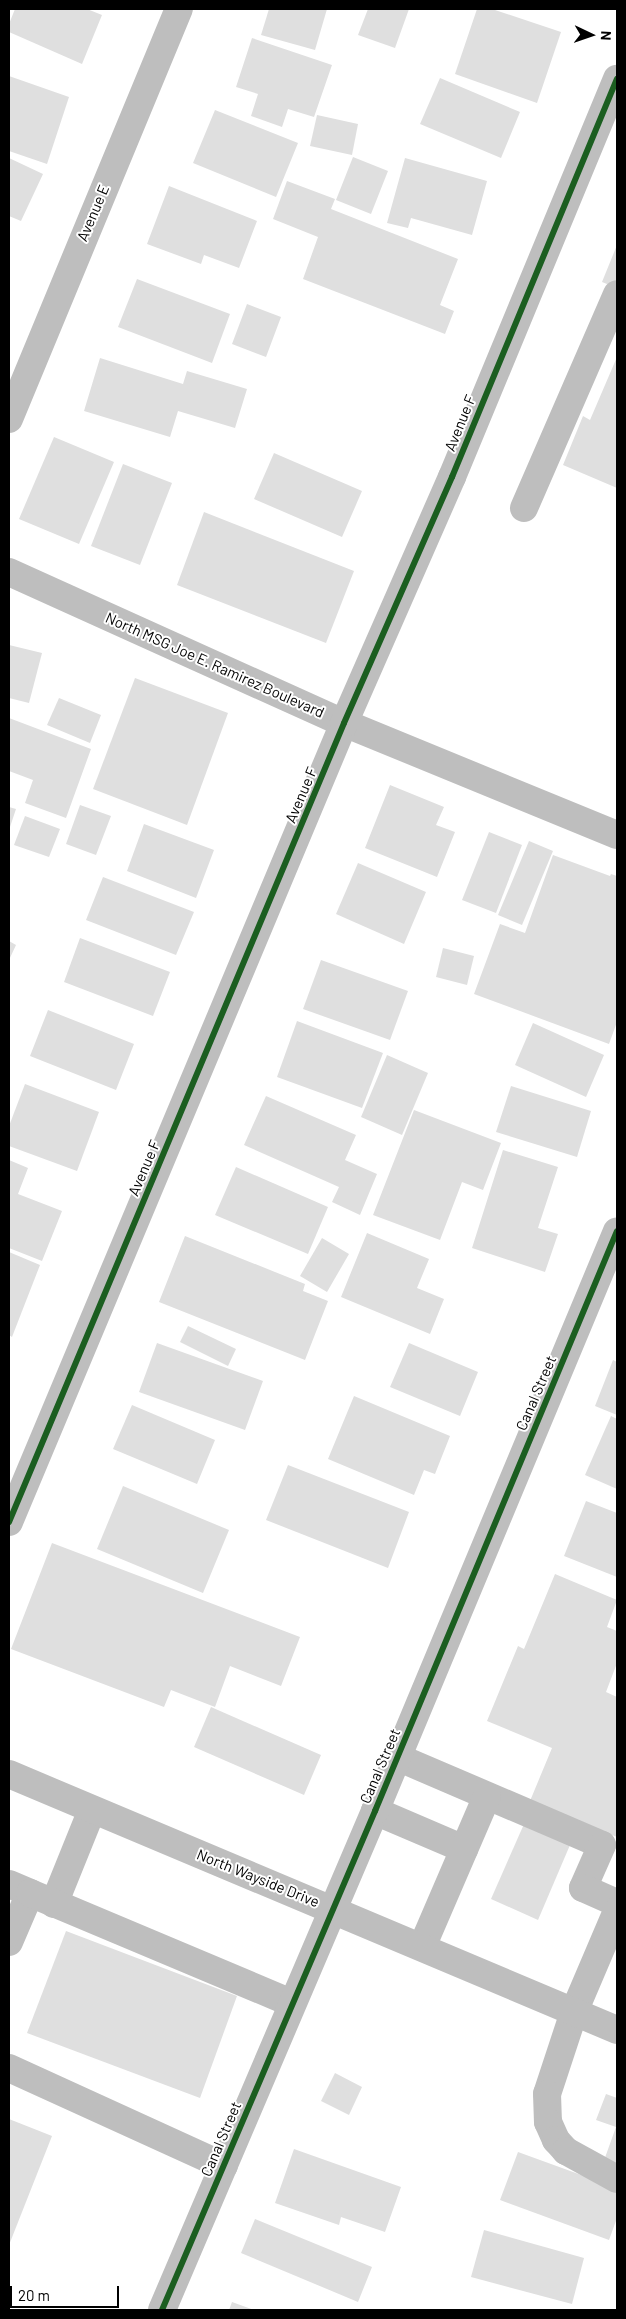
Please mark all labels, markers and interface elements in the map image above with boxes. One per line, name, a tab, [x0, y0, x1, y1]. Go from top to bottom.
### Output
north arrow	[566, 10, 616, 60]
text: N	[598, 31, 615, 41]
street label: Avenue E	[73, 182, 113, 244]
street label: Avenue F	[441, 392, 479, 454]
street label: North MSG Joe E. Ramirez Boulevard	[103, 608, 327, 722]
street label: Avenue F	[281, 764, 321, 826]
street label: Avenue F	[124, 1137, 164, 1199]
street label: Canal Street	[512, 1353, 560, 1433]
street label: Canal Street	[356, 1726, 404, 1806]
street label: North Wayside Drive	[194, 1845, 322, 1911]
street label: Canal Street	[197, 2099, 245, 2179]
scale bar	[12, 2276, 121, 2308]
text: 20 m	[18, 2286, 50, 2304]

